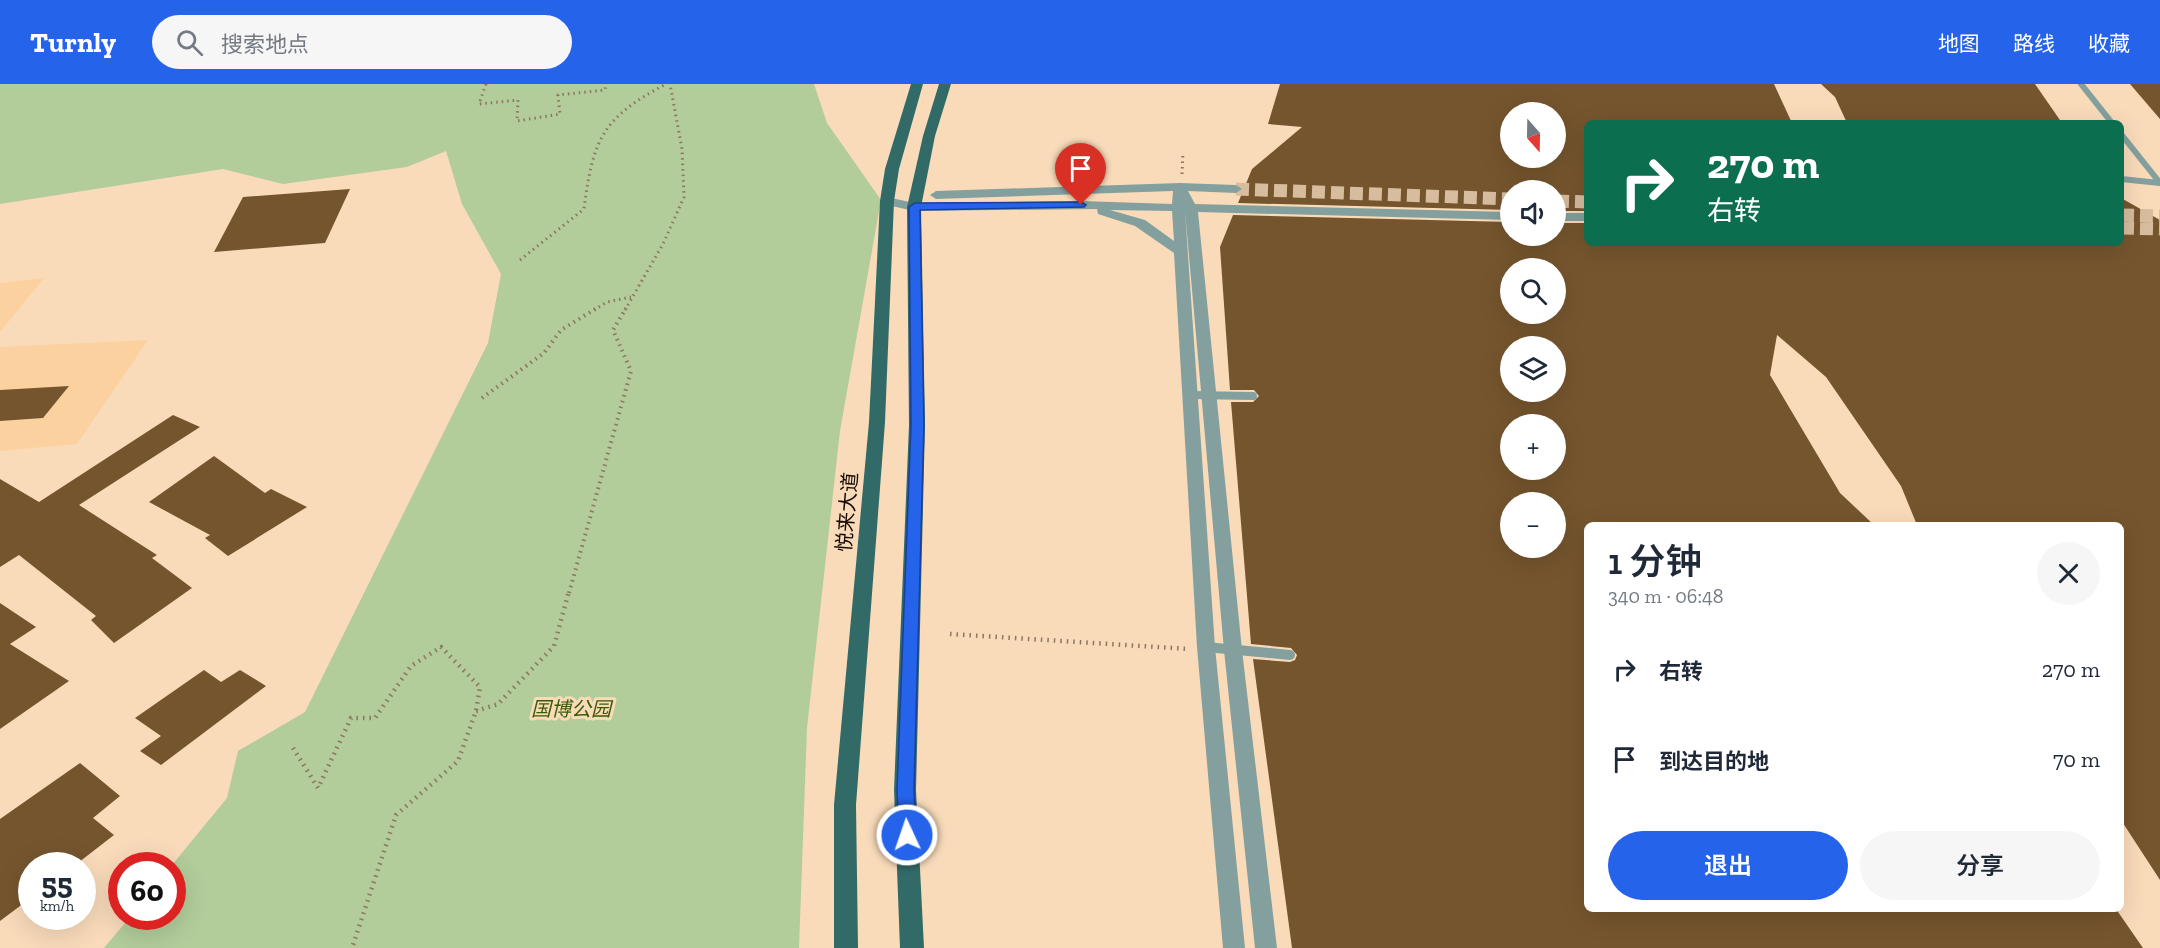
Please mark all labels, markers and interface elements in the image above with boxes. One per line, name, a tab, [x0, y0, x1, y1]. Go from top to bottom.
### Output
search box	[152, 15, 572, 69]
text: Turnly	[30, 26, 116, 59]
icon: search	[173, 26, 206, 59]
text: 搜索地点	[221, 31, 309, 58]
text: 地图	[1938, 31, 1980, 56]
text: 路线	[2013, 31, 2055, 56]
text: 收藏	[2088, 31, 2130, 56]
north arrow	[1500, 102, 1566, 168]
map controls	[1500, 102, 1566, 558]
text: 270 m	[1707, 138, 1819, 189]
pin	[1055, 143, 1106, 205]
icon: right	[1608, 144, 1686, 222]
icon: arrive	[1064, 152, 1097, 185]
button: sound	[1500, 180, 1566, 246]
text: 右转	[1707, 195, 1761, 227]
button: search	[1500, 258, 1566, 324]
button: layers	[1500, 336, 1566, 402]
button: +	[1500, 414, 1566, 480]
street label: 悦来大道	[832, 471, 862, 553]
button: −	[1500, 492, 1566, 558]
text: 1 分钟	[1608, 540, 1702, 583]
button: close	[2037, 542, 2100, 605]
text: 340 m · 06:48	[1608, 584, 1724, 608]
icon: right	[1608, 653, 1641, 686]
text: 270 m	[2042, 656, 2100, 683]
text: 右转	[1659, 658, 1703, 685]
park label: 国博公园	[531, 697, 614, 721]
icon: arrive	[1608, 743, 1641, 776]
text: 70 m	[2053, 746, 2100, 773]
text: 到达目的地	[1659, 748, 1769, 775]
position arrow	[875, 803, 939, 867]
button: 退出	[1608, 831, 1848, 900]
button: 分享	[1860, 831, 2100, 900]
speed limit sign: 60	[108, 852, 186, 930]
text: 55	[41, 866, 73, 902]
text: km/h	[40, 897, 74, 915]

